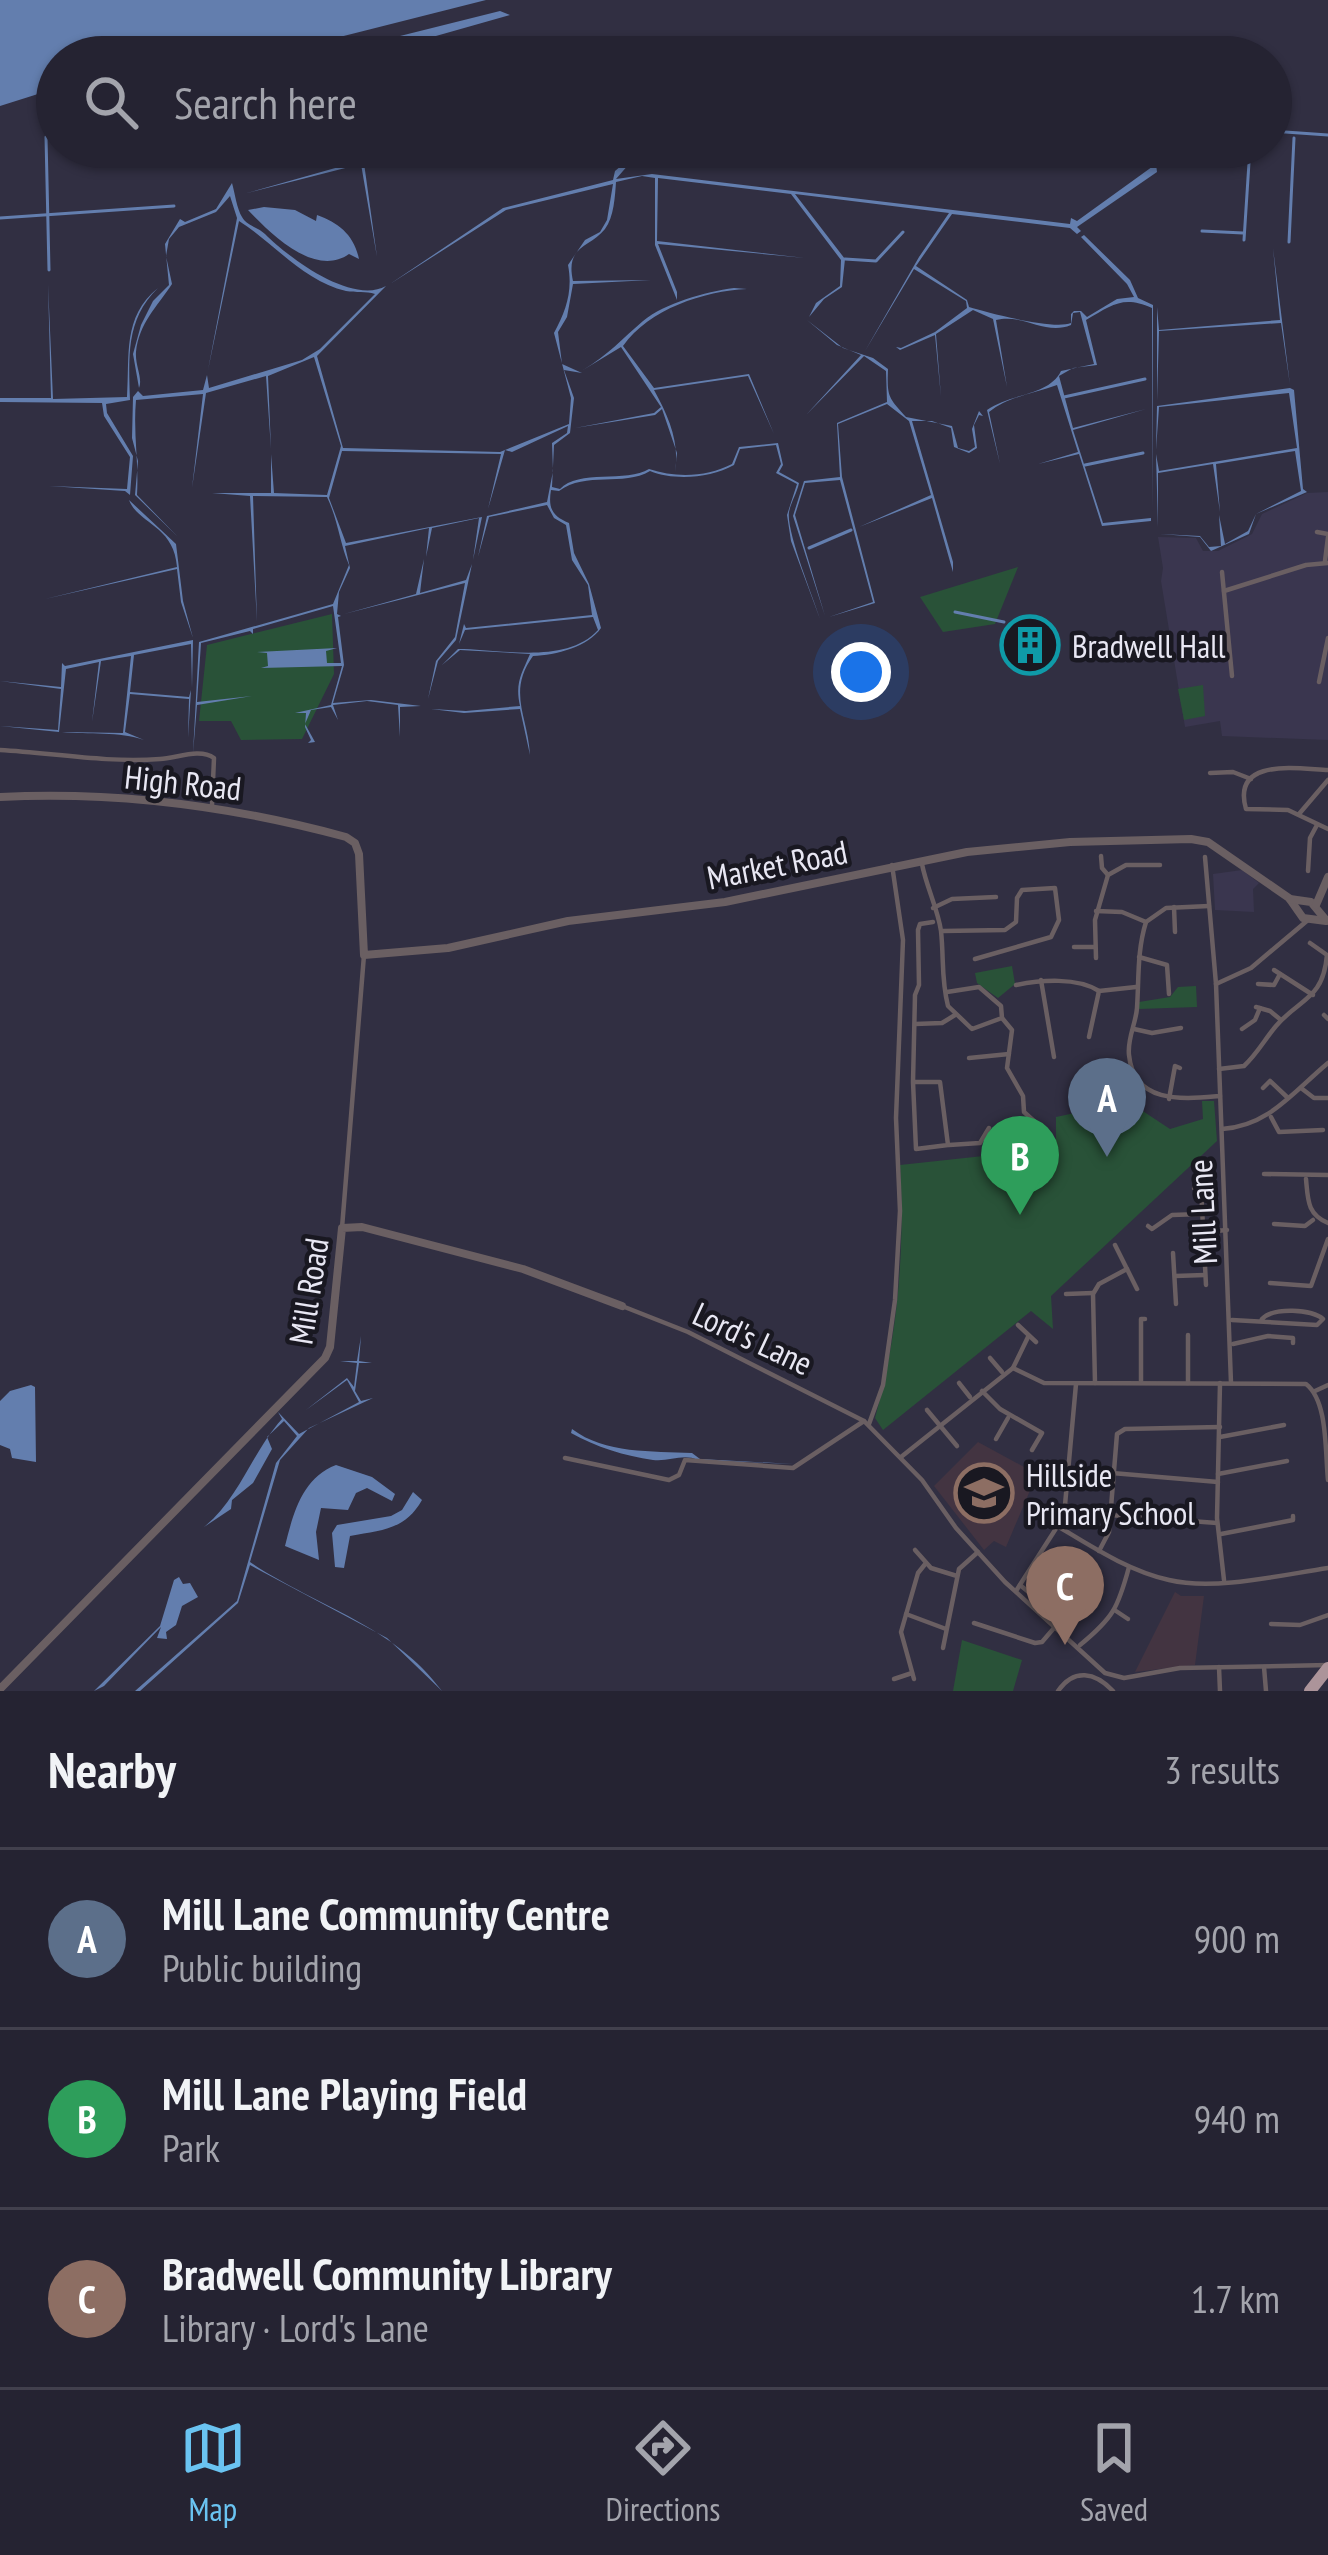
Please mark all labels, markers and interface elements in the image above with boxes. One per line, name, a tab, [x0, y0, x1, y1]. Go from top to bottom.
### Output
search box	[36, 36, 1292, 168]
icon: search	[78, 69, 144, 135]
text: Search here	[174, 73, 357, 131]
building icon: Bradwell Hall	[999, 614, 1061, 676]
place label: Bradwell Hall	[1072, 624, 1226, 667]
your location	[831, 642, 891, 702]
street label: High Road	[123, 755, 243, 809]
street label: Market Road	[703, 829, 851, 899]
pin: A	[1068, 1058, 1146, 1157]
pin: B	[981, 1116, 1059, 1215]
street label: Mill Lane	[1178, 1158, 1226, 1266]
street label: Mill Road	[278, 1235, 338, 1347]
street label: Lord's Lane	[686, 1292, 820, 1384]
place label: Hillside Primary School	[1026, 1453, 1195, 1534]
school or university icon: Hillside Primary School	[953, 1462, 1015, 1524]
pin: C	[1026, 1546, 1104, 1645]
text: Nearby	[48, 1736, 176, 1802]
text: 3 results	[1164, 1744, 1280, 1795]
text: Mill Lane Community Centre	[162, 1884, 610, 1942]
text: A	[77, 1913, 97, 1964]
text: 900 m	[1194, 1913, 1280, 1964]
text: Public building	[162, 1942, 362, 1993]
text: Mill Lane Playing Field	[162, 2064, 527, 2122]
text: B	[77, 2093, 97, 2144]
text: 940 m	[1194, 2093, 1280, 2144]
text: Park	[162, 2122, 220, 2173]
text: Bradwell Community Library	[162, 2244, 612, 2302]
text: C	[78, 2273, 96, 2324]
text: 1.7 km	[1191, 2273, 1280, 2324]
text: Library · Lord's Lane	[162, 2302, 429, 2353]
tab: Map	[180, 2415, 246, 2530]
tab: Directions	[606, 2415, 720, 2530]
tab: Saved	[1080, 2415, 1148, 2530]

